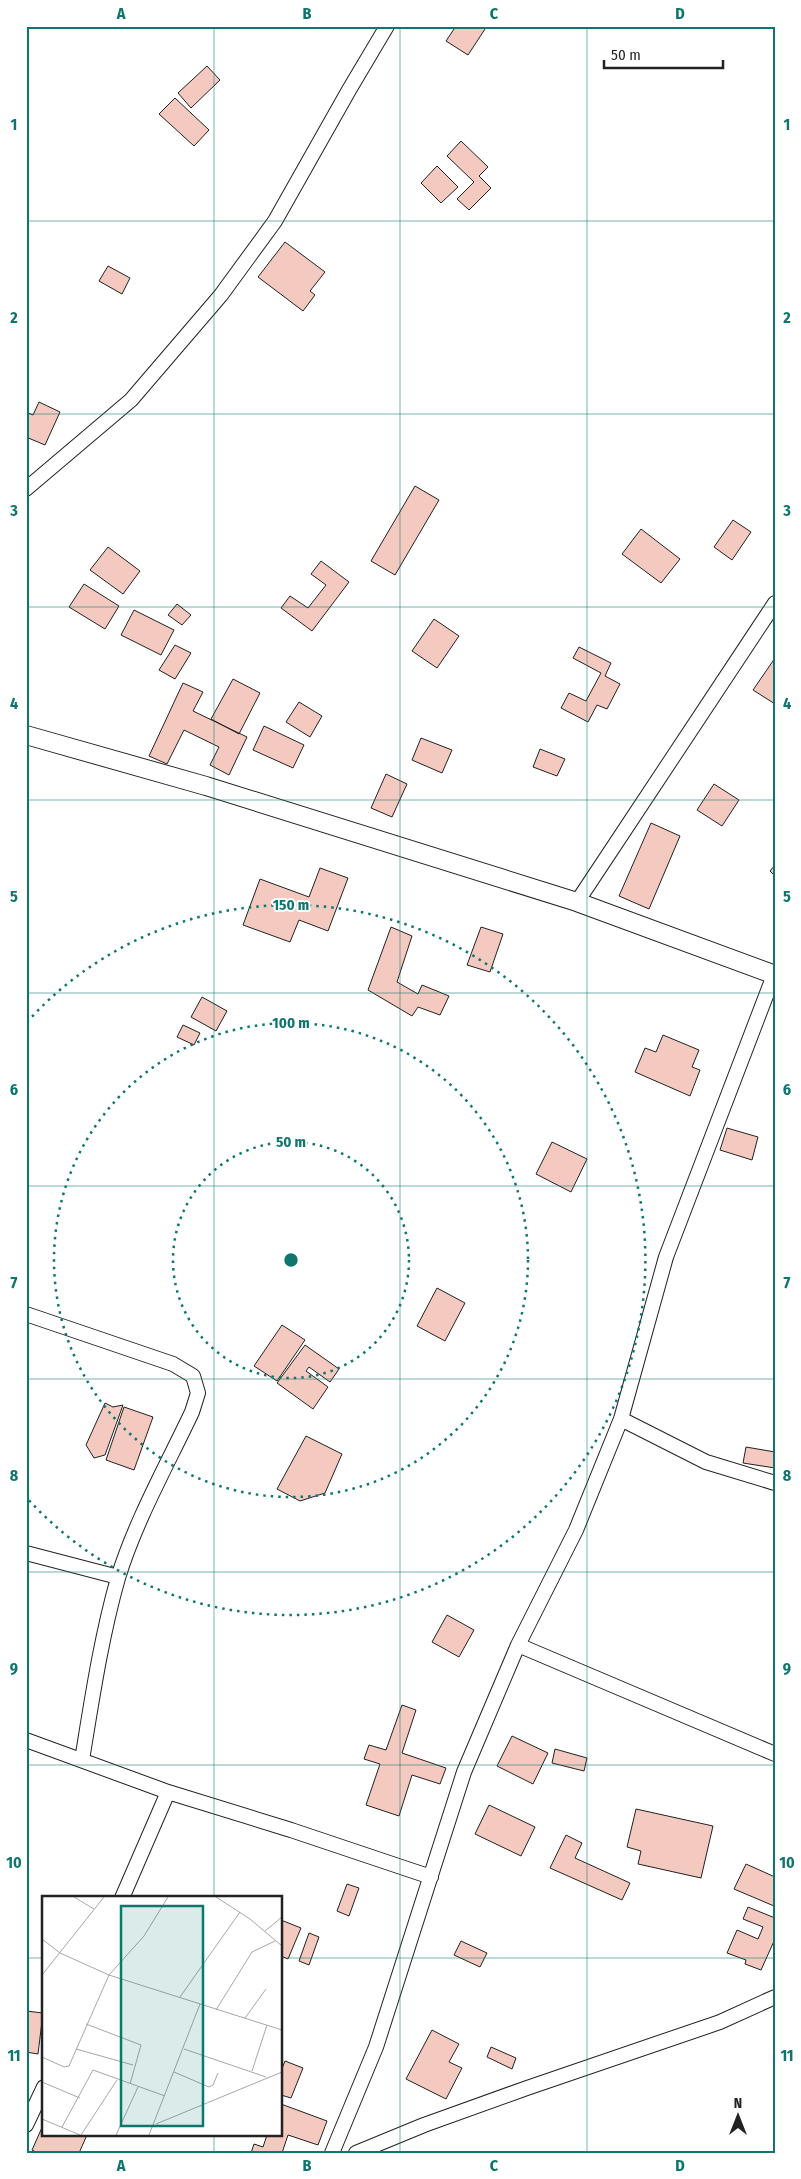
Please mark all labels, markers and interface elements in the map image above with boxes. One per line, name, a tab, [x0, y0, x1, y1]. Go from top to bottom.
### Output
text: A	[116, 4, 126, 23]
text: B	[303, 4, 312, 23]
text: C	[490, 4, 499, 23]
text: D	[675, 4, 685, 23]
scale bar	[604, 38, 722, 70]
text: 50 m	[611, 46, 641, 64]
text: 1	[11, 115, 17, 134]
text: 1	[784, 115, 790, 134]
text: 2	[9, 308, 18, 327]
text: 2	[782, 308, 791, 327]
text: 3	[9, 501, 18, 520]
text: 3	[782, 501, 791, 520]
text: 4	[10, 694, 18, 713]
text: 4	[783, 694, 791, 713]
text: 5	[10, 887, 18, 906]
text: 5	[783, 887, 791, 906]
text: 150 m	[273, 896, 309, 914]
text: 100 m	[272, 1014, 310, 1032]
text: 6	[10, 1080, 18, 1099]
text: 6	[783, 1080, 791, 1099]
text: 50 m	[276, 1133, 306, 1151]
centre of rings	[282, 1251, 300, 1269]
text: 7	[11, 1273, 18, 1292]
text: 7	[784, 1273, 791, 1292]
text: 8	[10, 1466, 19, 1485]
text: 8	[783, 1466, 792, 1485]
text: 9	[10, 1659, 18, 1678]
text: 9	[783, 1659, 791, 1678]
text: 10	[6, 1853, 22, 1872]
text: 10	[779, 1853, 795, 1872]
inset map	[42, 1896, 282, 2136]
text: 11	[7, 2046, 21, 2065]
text: 11	[780, 2046, 794, 2065]
north arrow	[714, 2092, 764, 2142]
text: N	[734, 2095, 742, 2112]
text: A	[116, 2156, 126, 2175]
text: B	[303, 2156, 312, 2175]
text: C	[490, 2156, 499, 2175]
text: D	[675, 2156, 685, 2175]

